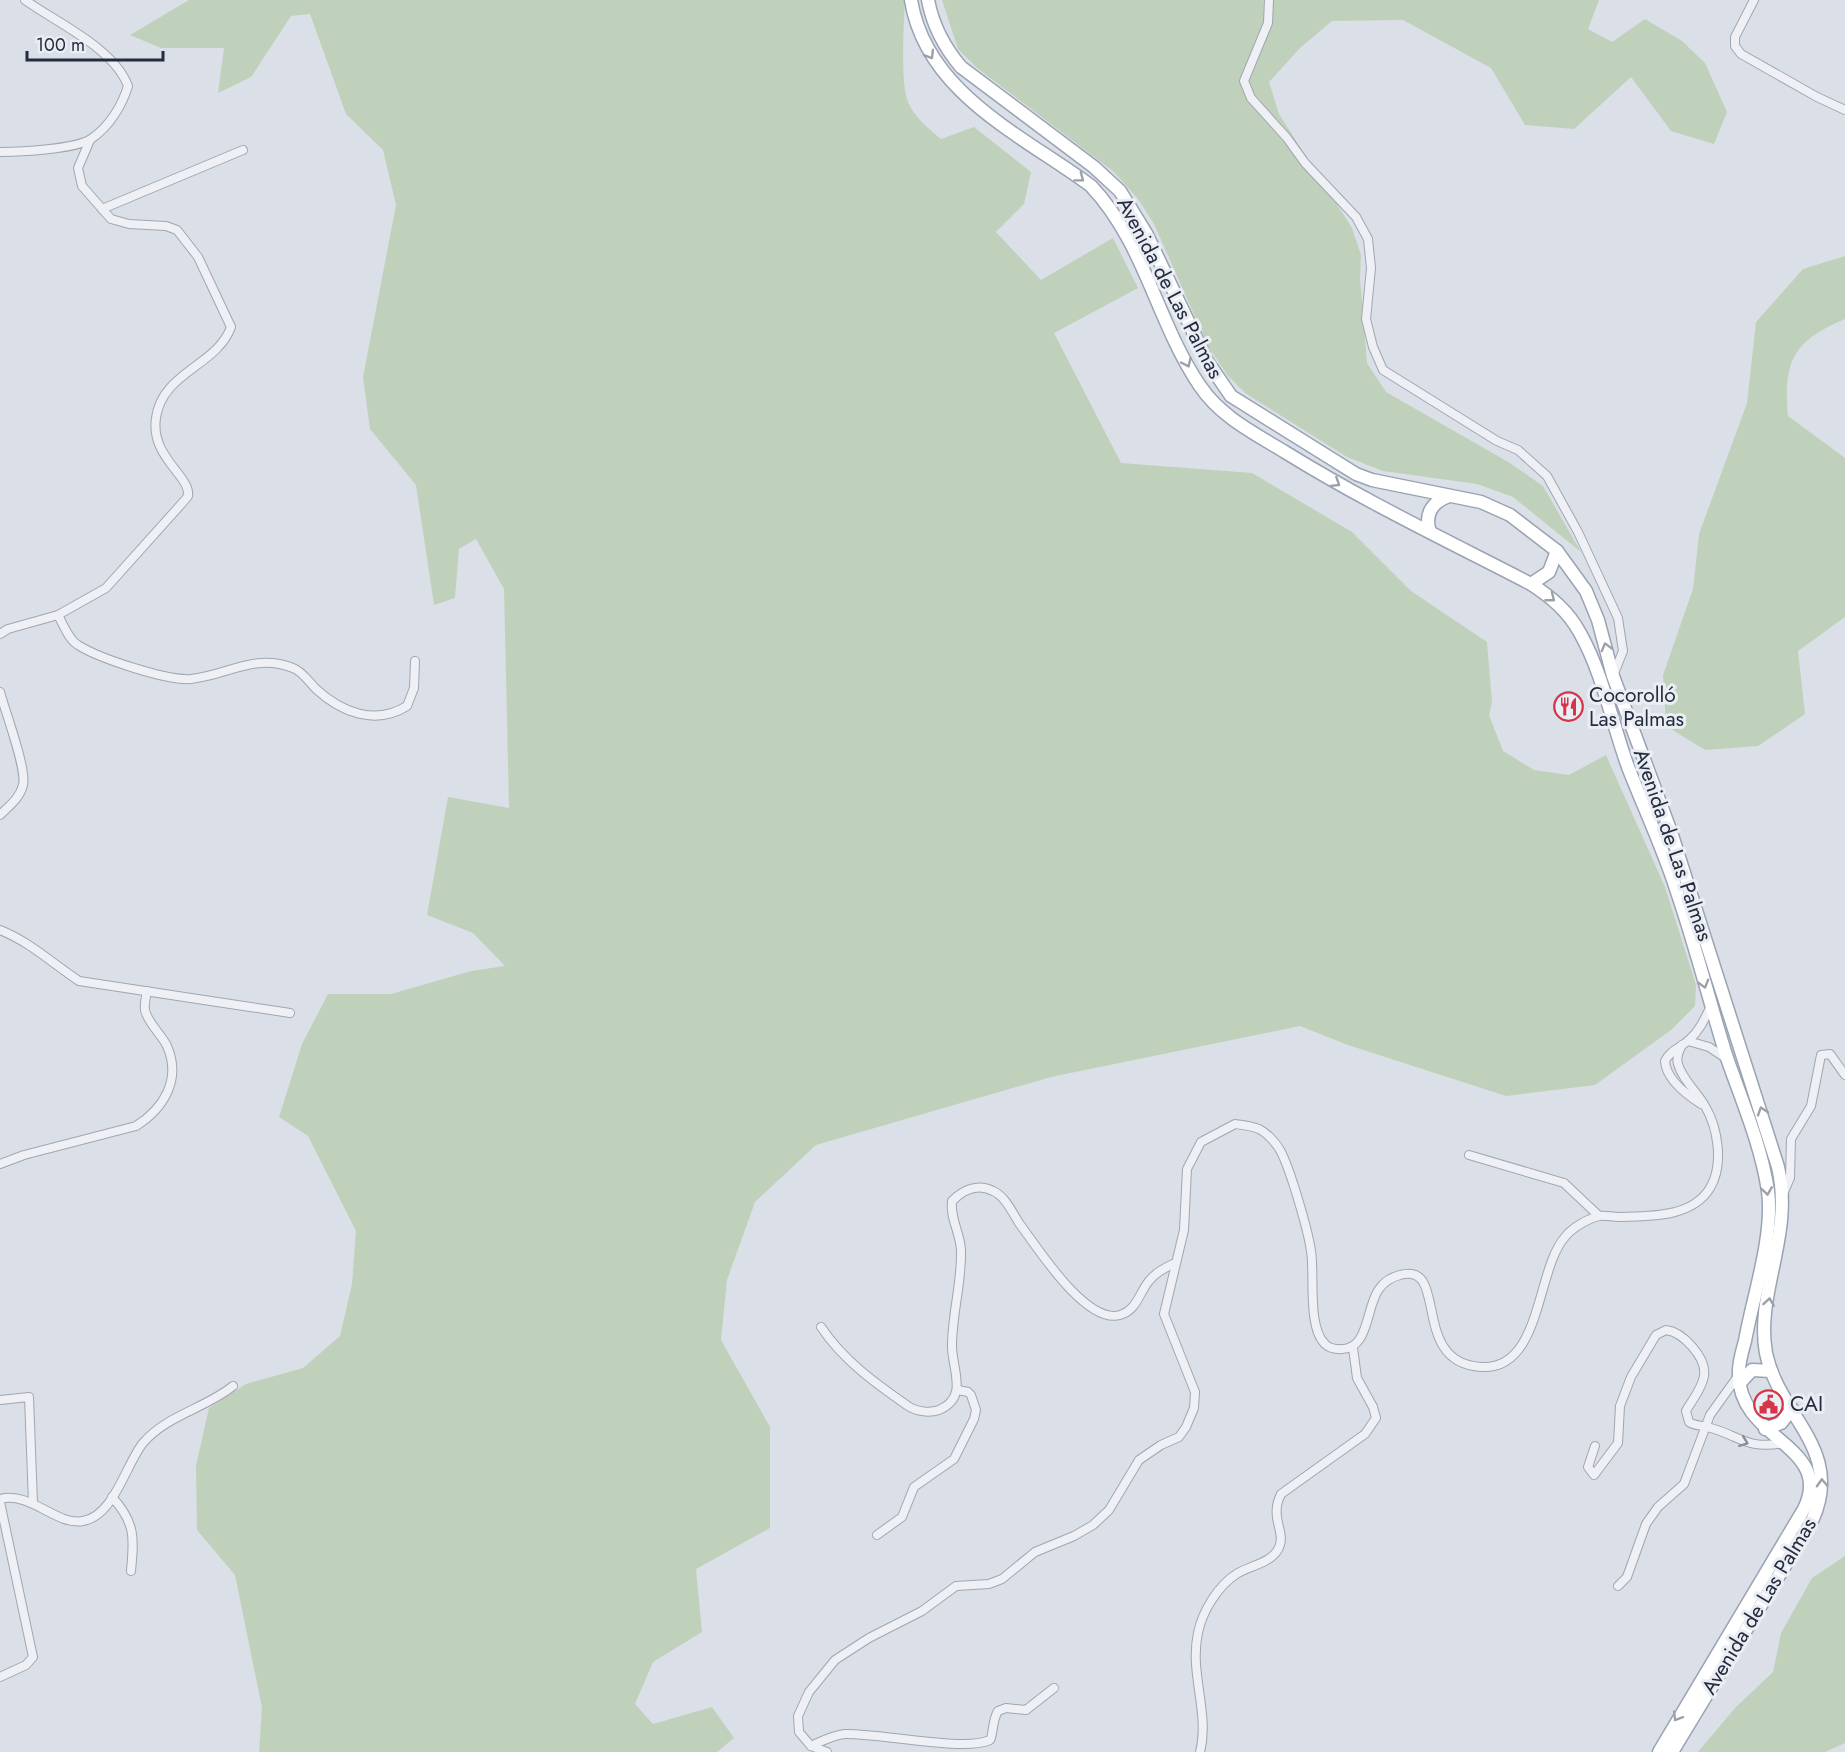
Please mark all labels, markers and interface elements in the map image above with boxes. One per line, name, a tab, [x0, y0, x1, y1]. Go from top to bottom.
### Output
scale bar	[27, 24, 164, 62]
text: 100 m	[36, 32, 85, 58]
one-way arrow	[923, 49, 935, 59]
one-way arrow	[1073, 171, 1084, 182]
street label: Avenida de Las Palmas	[1109, 192, 1231, 384]
one-way arrow	[1180, 356, 1192, 367]
one-way arrow	[1330, 476, 1340, 488]
one-way arrow	[1544, 591, 1555, 602]
one-way arrow	[1600, 643, 1613, 653]
place label: Cocorolló Las Palmas	[1589, 680, 1684, 734]
restaurant icon: Cocorolló Las Palmas	[1552, 691, 1584, 723]
street label: Avenida de Las Palmas	[1626, 745, 1720, 945]
one-way arrow	[1697, 978, 1709, 989]
one-way arrow	[1756, 1106, 1769, 1117]
one-way arrow	[1760, 1186, 1772, 1196]
one-way arrow	[1762, 1297, 1774, 1306]
public building icon: CAI	[1753, 1388, 1785, 1420]
place label: CAI	[1790, 1389, 1823, 1419]
one-way arrow	[1738, 1435, 1749, 1447]
one-way arrow	[1816, 1479, 1829, 1488]
street label: Avenida de Las Palmas	[1694, 1512, 1824, 1700]
one-way arrow	[1673, 1711, 1685, 1721]

